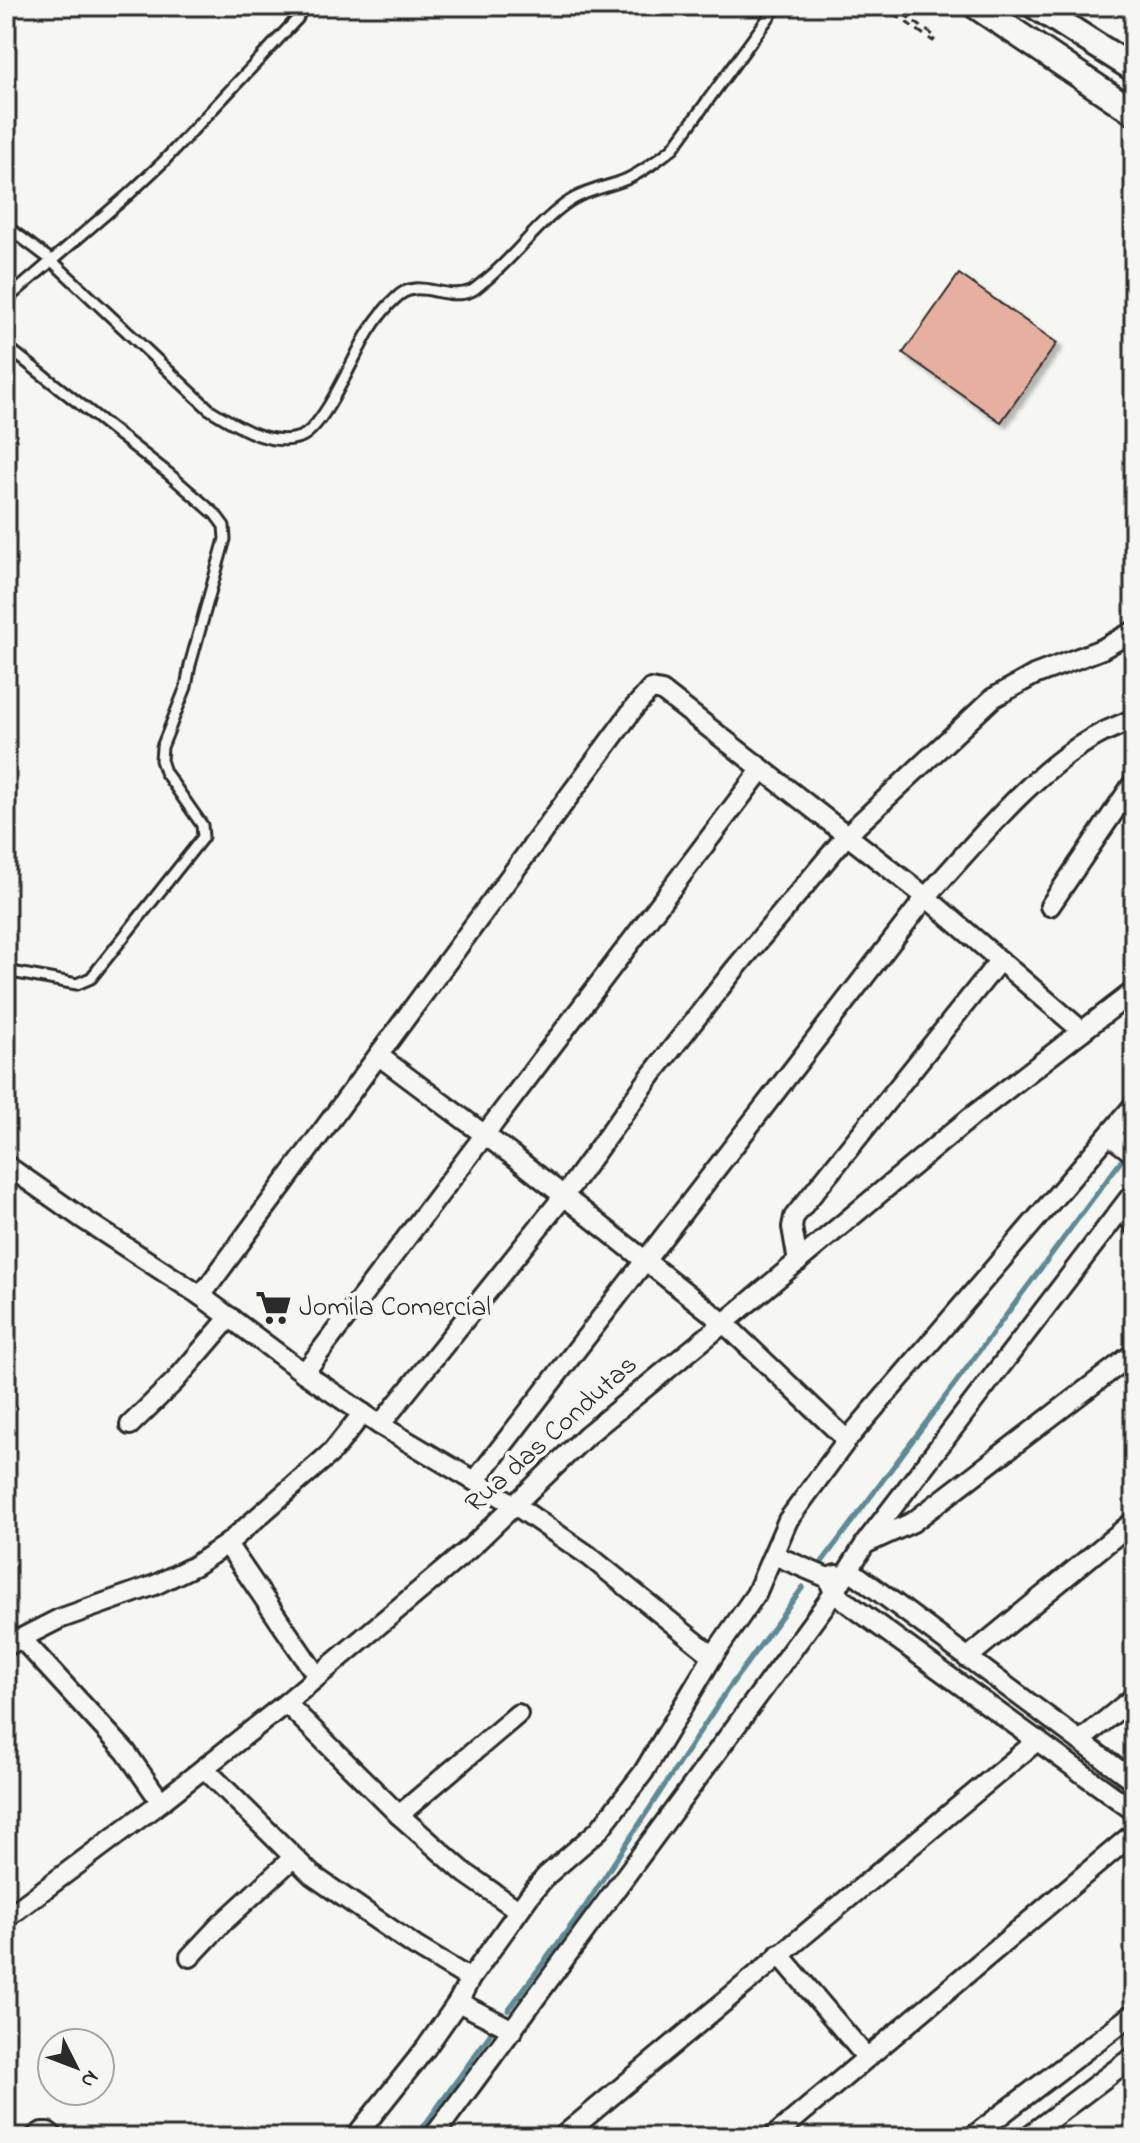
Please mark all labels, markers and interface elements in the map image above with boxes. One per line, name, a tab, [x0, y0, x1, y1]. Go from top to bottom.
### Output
place label: Jomila Comercial	[299, 1288, 491, 1329]
supermarket icon: Jomila Comercial	[254, 1289, 292, 1327]
street label: Rua das Condutas	[457, 1346, 647, 1524]
north arrow	[36, 2027, 116, 2107]
text: N	[72, 2062, 105, 2095]

